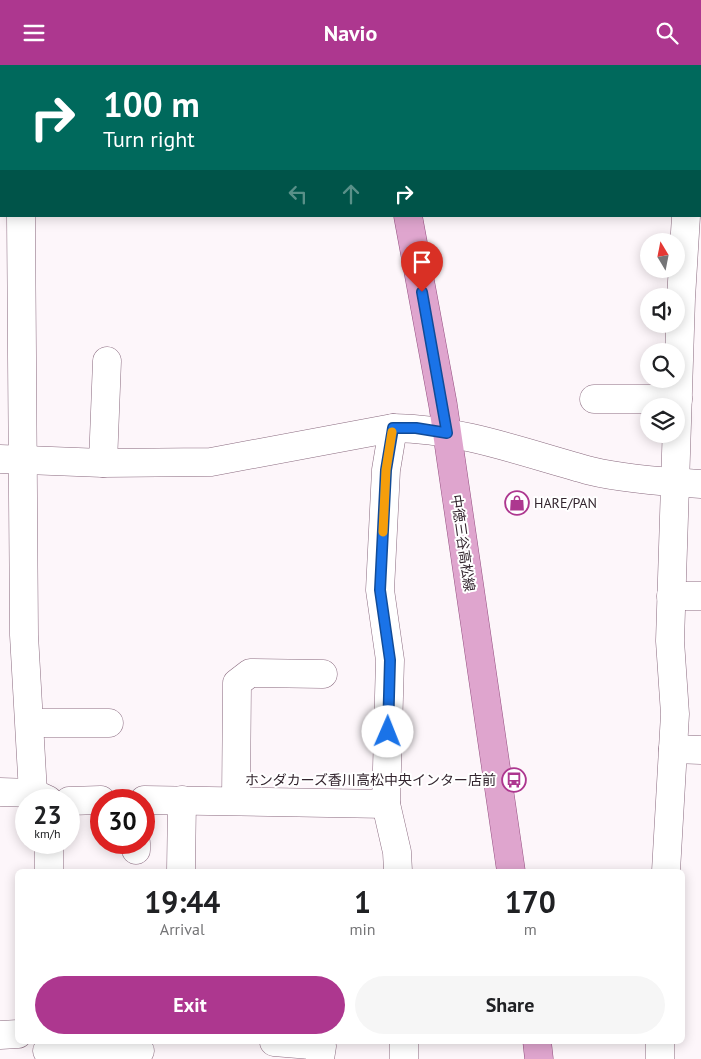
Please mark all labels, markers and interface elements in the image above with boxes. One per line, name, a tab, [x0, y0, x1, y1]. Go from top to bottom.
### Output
icon: menu	[20, 19, 48, 47]
text: Navio	[324, 19, 377, 47]
icon: search	[653, 19, 681, 47]
text: 100 m	[103, 81, 200, 127]
icon: right	[20, 85, 85, 150]
text: Turn right	[103, 125, 195, 153]
icon: left	[284, 180, 312, 208]
icon: ahead	[337, 180, 365, 208]
icon: right	[390, 180, 418, 208]
north arrow	[640, 233, 685, 277]
map controls	[640, 233, 685, 443]
pin	[401, 241, 443, 292]
icon: arrive	[408, 248, 436, 276]
button: sound	[640, 288, 685, 333]
button: search	[640, 343, 685, 388]
button: layers	[640, 398, 685, 443]
shop icon: HARE/PAN	[504, 490, 530, 516]
street label: 中徳三谷高松線	[447, 493, 479, 593]
place label: HARE/PAN	[534, 494, 597, 512]
position arrow	[361, 705, 413, 757]
bus stop icon: ホンダカーズ香川高松中央インター店前	[501, 767, 527, 793]
place label: ホンダカーズ香川高松中央インター店前	[245, 771, 496, 789]
speed limit sign: 30	[90, 789, 155, 854]
text: 23	[33, 799, 62, 831]
text: km/h	[34, 826, 61, 841]
text: 19:44	[144, 882, 220, 921]
text: 1	[354, 882, 371, 921]
text: 170	[505, 882, 556, 921]
text: Arrival	[160, 919, 205, 939]
text: min	[350, 919, 376, 939]
text: m	[524, 919, 537, 939]
button: Exit	[35, 976, 345, 1034]
button: Share	[355, 976, 665, 1034]

